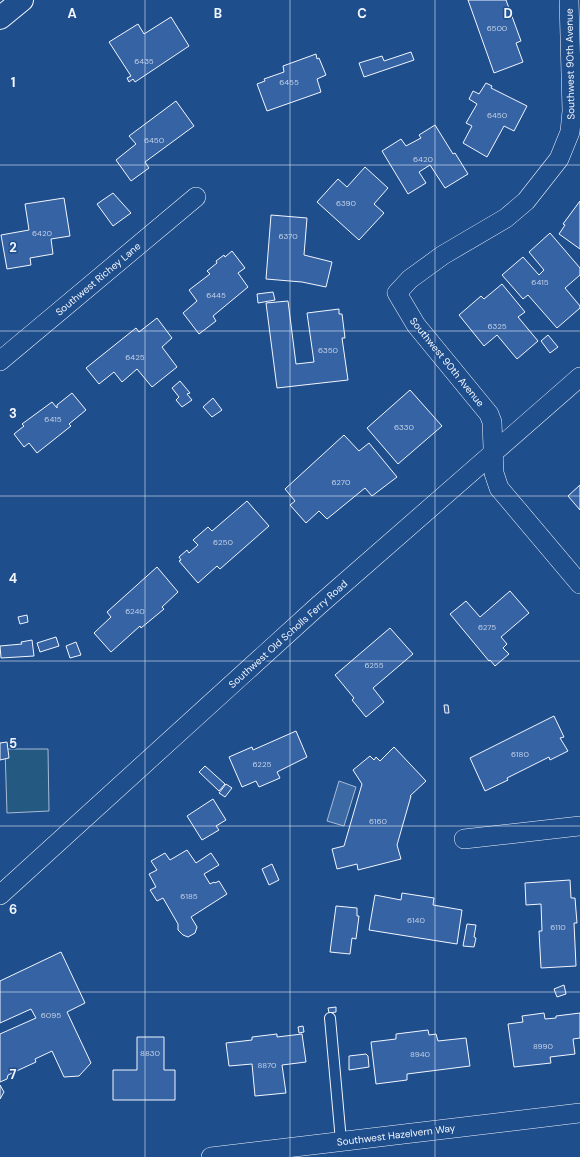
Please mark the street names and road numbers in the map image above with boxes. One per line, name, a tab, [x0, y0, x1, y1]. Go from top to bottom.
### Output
street label: Southwest 90th Avenue	[563, 8, 577, 120]
street label: Southwest Richey Lane	[53, 239, 144, 318]
street label: Southwest 90th Avenue	[407, 315, 487, 409]
street label: Southwest Old Scholls Ferry Road	[226, 577, 350, 691]
street label: Southwest Hazelvern Way	[336, 1121, 456, 1149]

